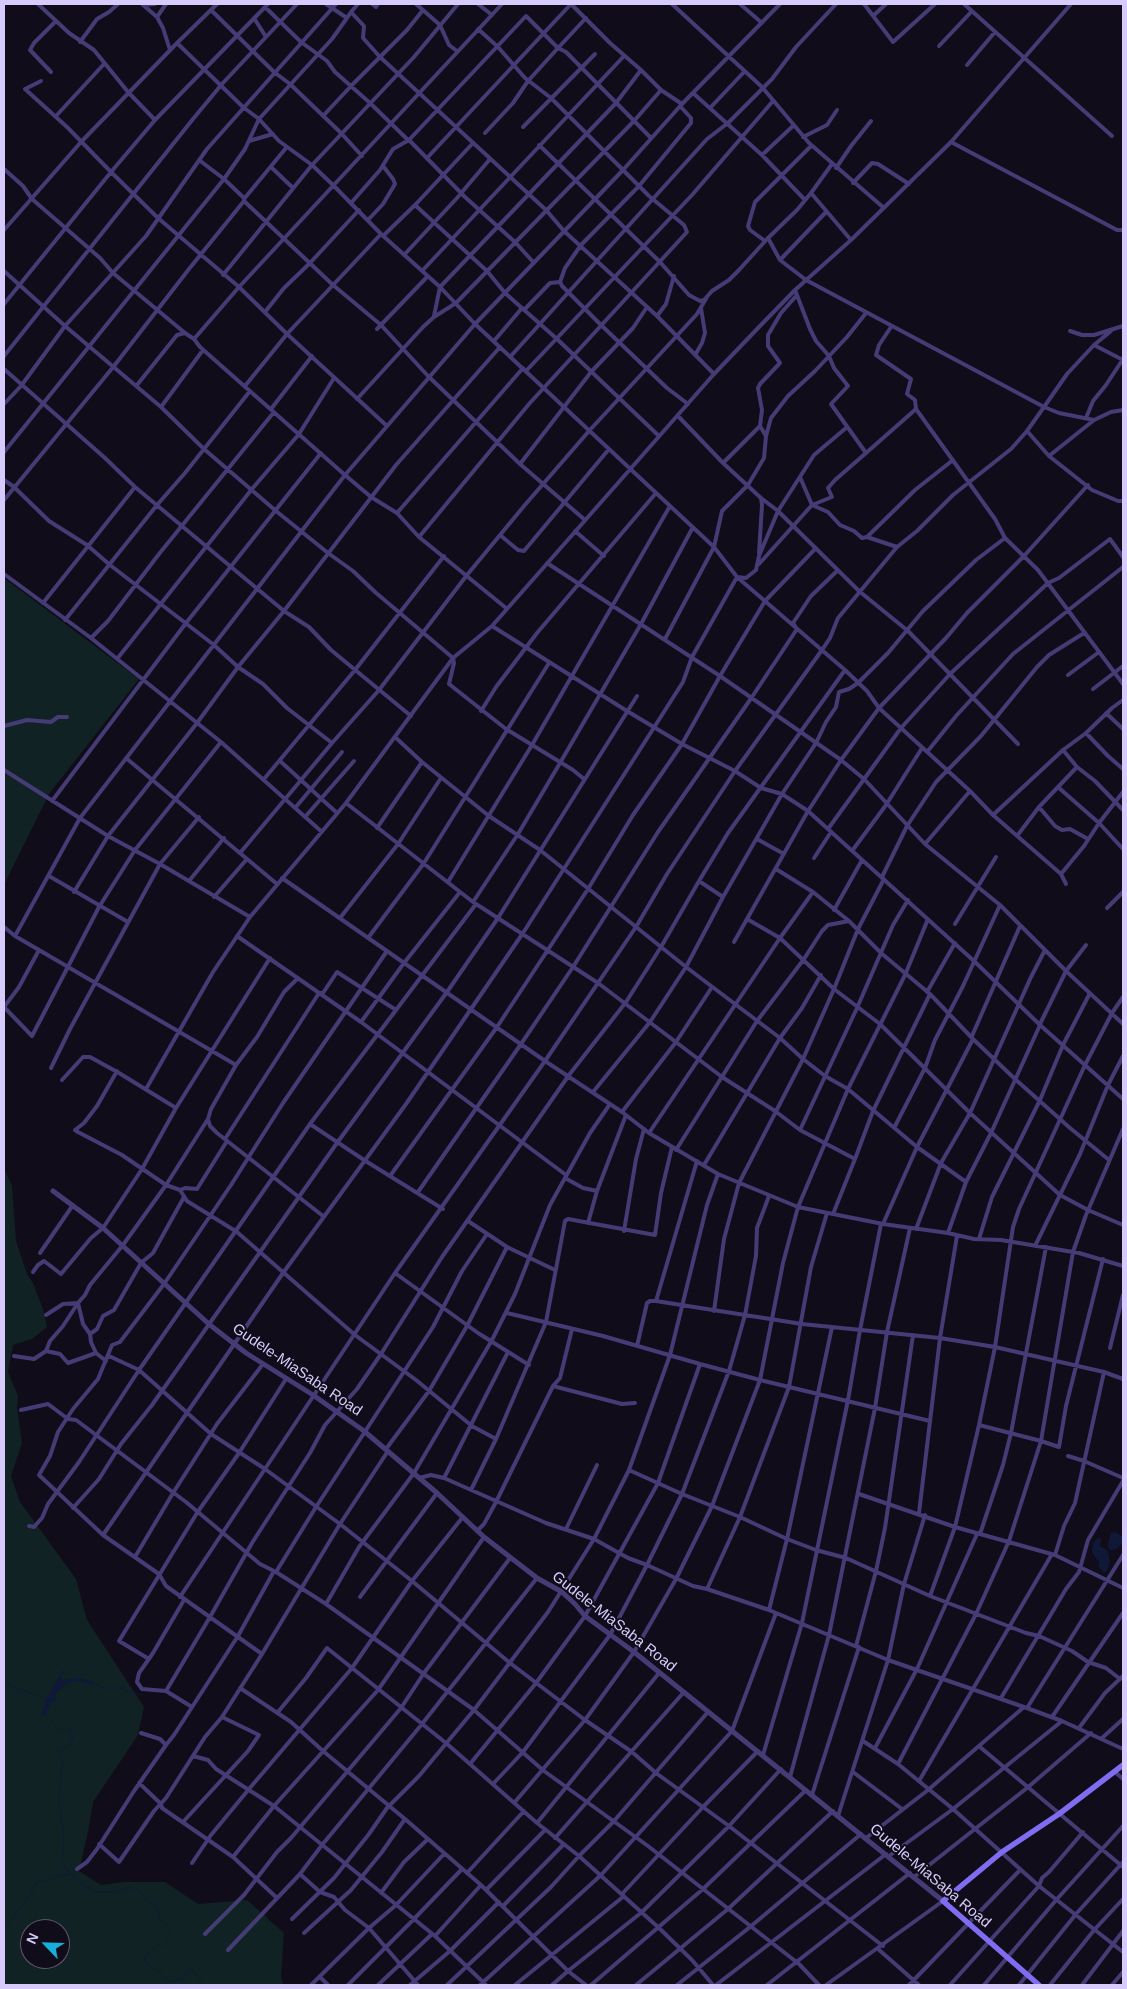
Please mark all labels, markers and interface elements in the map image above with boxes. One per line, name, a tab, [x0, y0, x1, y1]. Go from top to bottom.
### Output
street label: Gudele-MiaSaba Road	[229, 1320, 365, 1420]
street label: Gudele-MiaSaba Road	[548, 1568, 680, 1676]
street label: Gudele-MiaSaba Road	[866, 1820, 994, 1932]
north arrow	[20, 1919, 70, 1969]
text: N	[23, 1930, 42, 1946]

